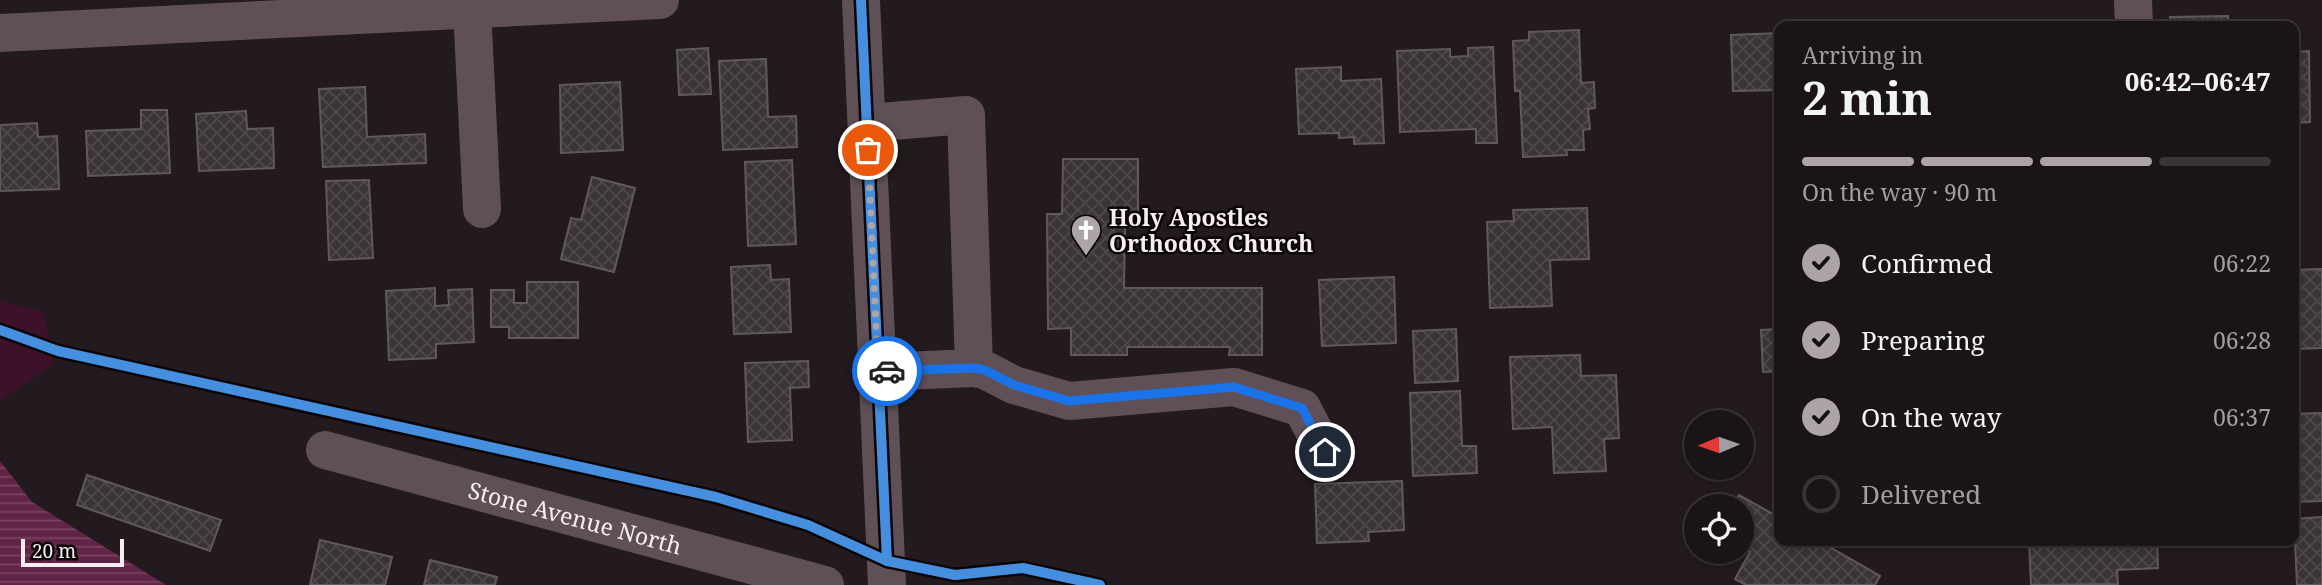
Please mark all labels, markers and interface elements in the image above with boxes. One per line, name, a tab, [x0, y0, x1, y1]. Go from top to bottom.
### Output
text: Arriving in	[1802, 39, 1923, 71]
text: 06:42–06:47	[2125, 63, 2271, 99]
text: 2 min	[1802, 66, 1932, 128]
pin	[838, 120, 898, 180]
icon: bag	[849, 131, 887, 169]
text: On the way · 90 m	[1802, 176, 1997, 208]
place label: Holy Apostles Orthodox Church	[1109, 201, 1313, 259]
church icon: Holy Apostles Orthodox Church	[1069, 213, 1103, 257]
icon: check	[1802, 244, 1840, 282]
text: Confirmed	[1861, 245, 1993, 281]
text: 06:22	[2213, 247, 2271, 279]
icon: check	[1802, 321, 1840, 359]
text: Preparing	[1861, 322, 1985, 358]
text: 06:28	[2213, 324, 2271, 356]
courier	[852, 336, 922, 406]
icon: car	[868, 352, 906, 390]
icon: check	[1802, 398, 1840, 436]
text: On the way	[1861, 399, 2001, 435]
text: 06:37	[2213, 401, 2271, 433]
north arrow	[1684, 410, 1754, 480]
map controls	[1684, 410, 1754, 564]
pin	[1295, 422, 1355, 482]
icon: home	[1306, 433, 1344, 471]
street label: Stone Avenue North	[465, 473, 685, 562]
text: Delivered	[1861, 476, 1981, 512]
button: locate	[1684, 494, 1754, 564]
scale bar	[21, 536, 124, 568]
text: 20 m	[32, 538, 76, 564]

